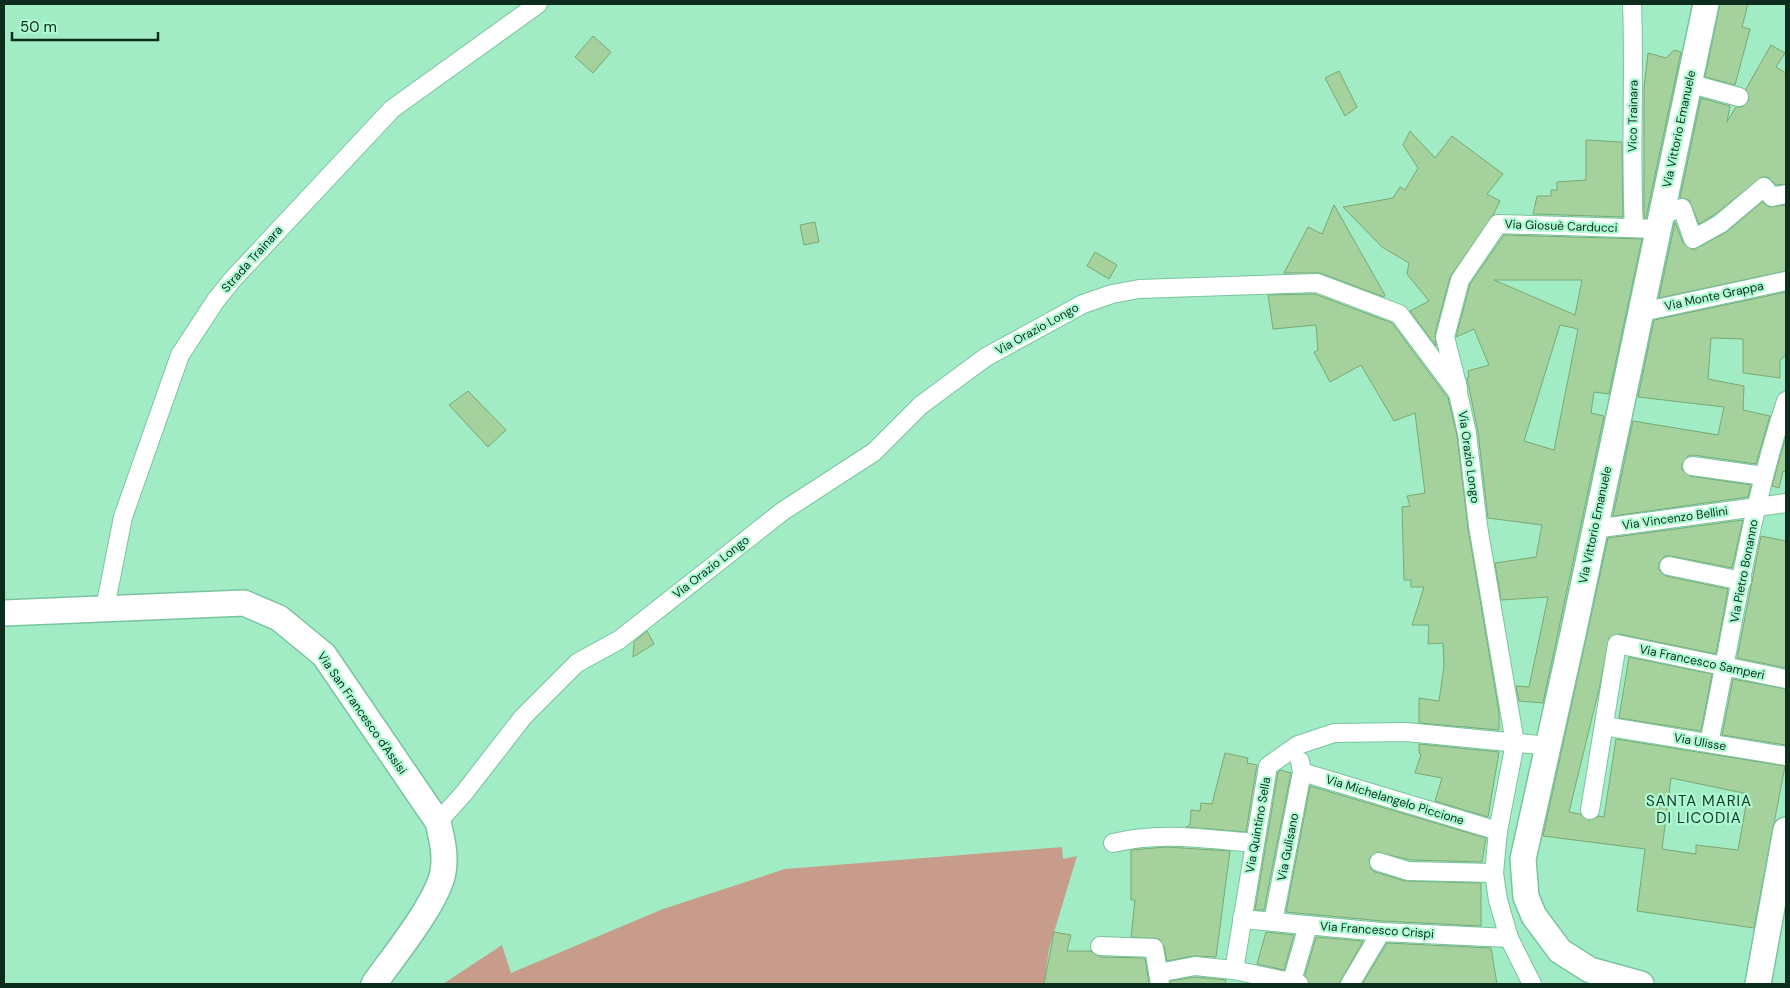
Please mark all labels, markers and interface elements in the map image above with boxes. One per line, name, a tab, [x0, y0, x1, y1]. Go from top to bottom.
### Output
scale bar	[12, 10, 159, 42]
text: 50 m	[20, 17, 57, 37]
street label: Via Vittorio Emanuele	[1659, 69, 1699, 189]
street label: Vico Trainara	[1624, 80, 1642, 152]
street label: Via Giosuè Carducci	[1504, 216, 1618, 236]
street label: Strada Trainara	[218, 222, 286, 296]
street label: Via Monte Grappa	[1663, 278, 1765, 314]
street label: Via Orazio Longo	[992, 299, 1082, 359]
street label: Via Orazio Longo	[1455, 410, 1483, 504]
street label: Via Vittorio Emanuele	[1575, 465, 1615, 585]
street label: Via Vincenzo Bellini	[1621, 503, 1729, 533]
street label: Via Pietro Bonanno	[1726, 518, 1762, 624]
street label: Via Orazio Longo	[669, 532, 753, 602]
street label: Via Francesco Samperi	[1638, 641, 1766, 683]
street label: Via San Francesco d'Assisi	[314, 649, 410, 777]
street label: Via Ulisse	[1673, 730, 1728, 755]
street label: Via Michelangelo Piccione	[1324, 771, 1466, 829]
street label: Via Quintino Sella	[1242, 776, 1274, 874]
district label: SANTA MARIA DI LICODIA	[1646, 791, 1752, 828]
street label: Via Gulisano	[1274, 812, 1302, 882]
street label: Via Francesco Crispi	[1320, 918, 1435, 942]

